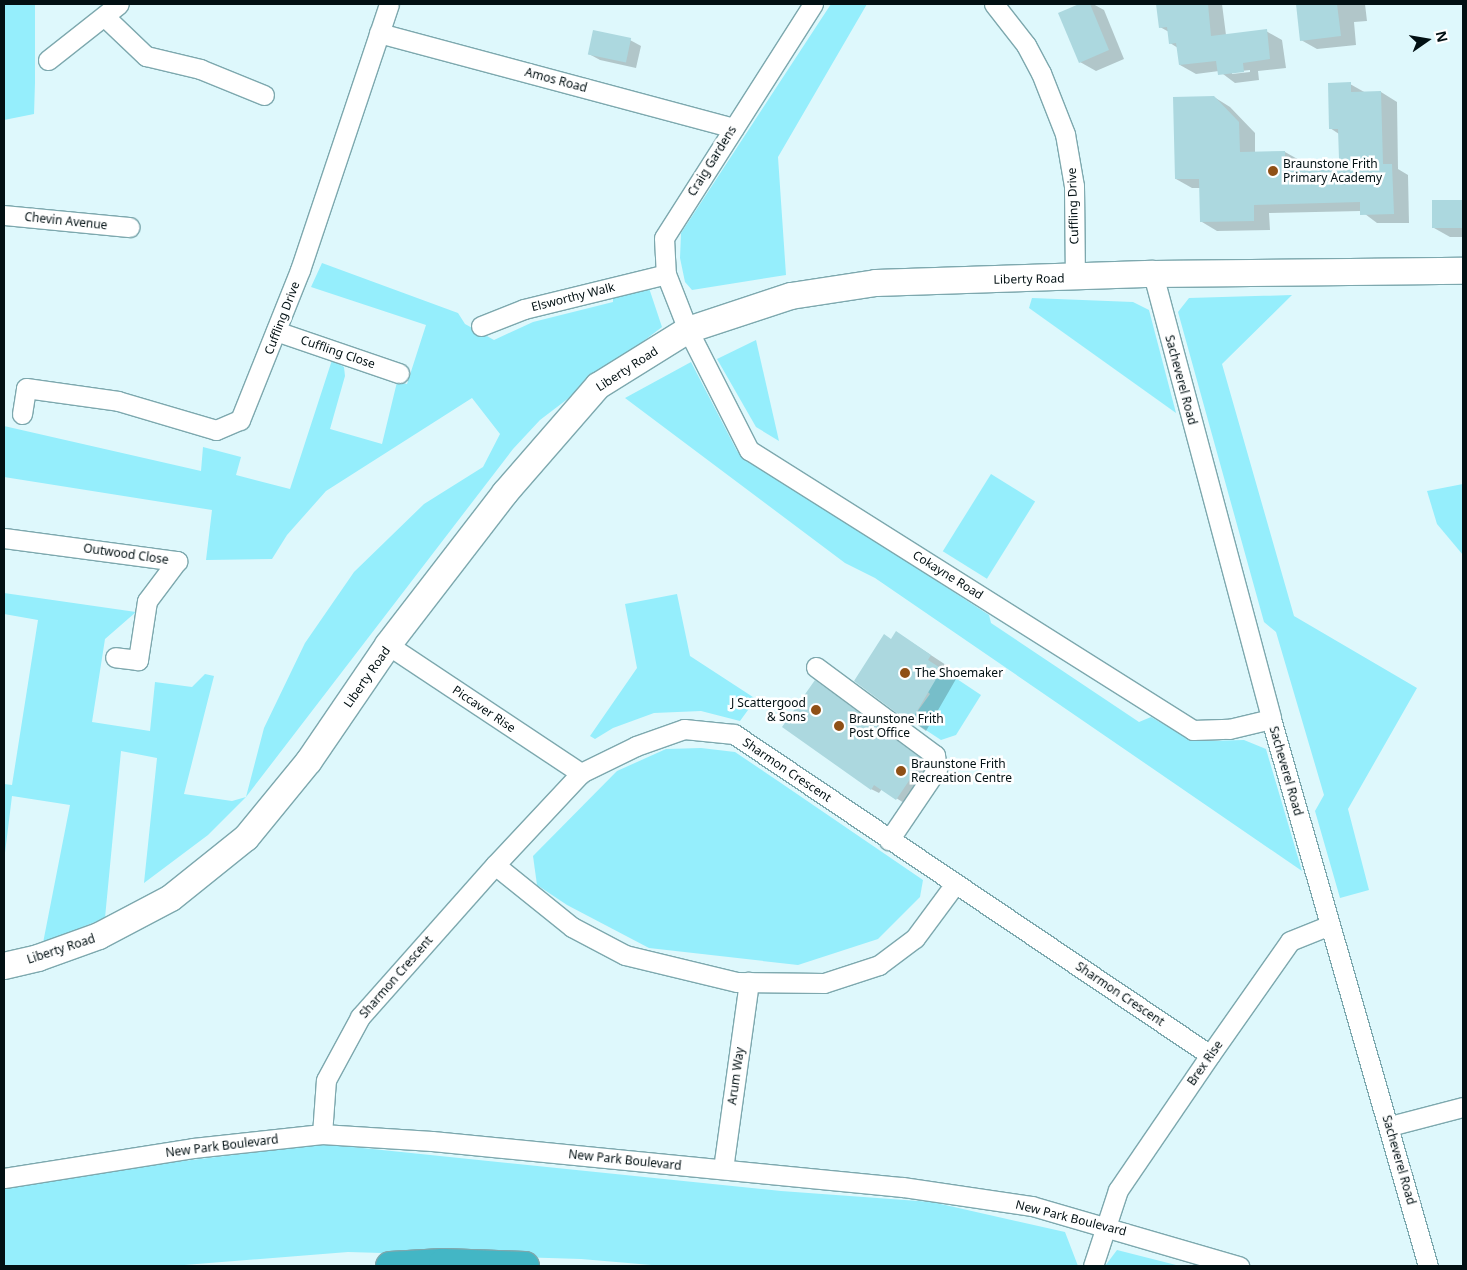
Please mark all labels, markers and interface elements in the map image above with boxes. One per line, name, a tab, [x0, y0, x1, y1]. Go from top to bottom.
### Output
north arrow	[1402, 15, 1452, 65]
text: N	[1432, 29, 1453, 44]
street label: Amos Road	[523, 65, 589, 95]
street label: Craig Gardens	[685, 123, 739, 199]
place label: Braunstone Frith Primary Academy	[1283, 157, 1382, 185]
marker: Braunstone Frith Primary Academy	[1267, 165, 1279, 177]
street label: Cuffling Drive	[1064, 167, 1082, 245]
street label: Chevin Avenue	[24, 209, 108, 233]
street label: Liberty Road	[993, 271, 1065, 287]
street label: Cuffling Drive	[261, 279, 303, 357]
street label: Elsworthy Walk	[530, 280, 616, 314]
street label: Cuffling Close	[299, 333, 377, 371]
street label: Sacheverel Road	[1162, 333, 1200, 427]
street label: Liberty Road	[593, 344, 661, 394]
street label: Outwood Close	[82, 541, 170, 567]
street label: Cokayne Road	[910, 548, 986, 602]
street label: Liberty Road	[341, 644, 393, 710]
place label: The Shoemaker	[915, 666, 1003, 680]
marker: The Shoemaker	[899, 667, 911, 679]
street label: Piccaver Rise	[450, 683, 518, 735]
place label: J Scattergood & Sons	[731, 696, 806, 724]
marker: J Scattergood & Sons	[810, 704, 822, 716]
place label: Braunstone Frith Post Office	[849, 712, 944, 740]
marker: Braunstone Frith Post Office	[833, 720, 845, 732]
street label: Sacheverel Road	[1266, 725, 1306, 817]
street label: Sharmon Crescent	[740, 735, 834, 805]
place label: Braunstone Frith Recreation Centre	[911, 757, 1012, 785]
marker: Braunstone Frith Recreation Centre	[895, 765, 907, 777]
street label: Liberty Road	[25, 931, 97, 967]
street label: Sharmon Crescent	[357, 933, 435, 1021]
street label: Sharmon Crescent	[1073, 959, 1167, 1029]
street label: Brex Rise	[1184, 1038, 1226, 1088]
street label: Arum Way	[725, 1046, 747, 1106]
street label: Sacheverel Road	[1379, 1114, 1419, 1206]
street label: New Park Boulevard	[165, 1132, 279, 1160]
street label: New Park Boulevard	[568, 1147, 682, 1173]
street label: New Park Boulevard	[1014, 1197, 1128, 1239]

